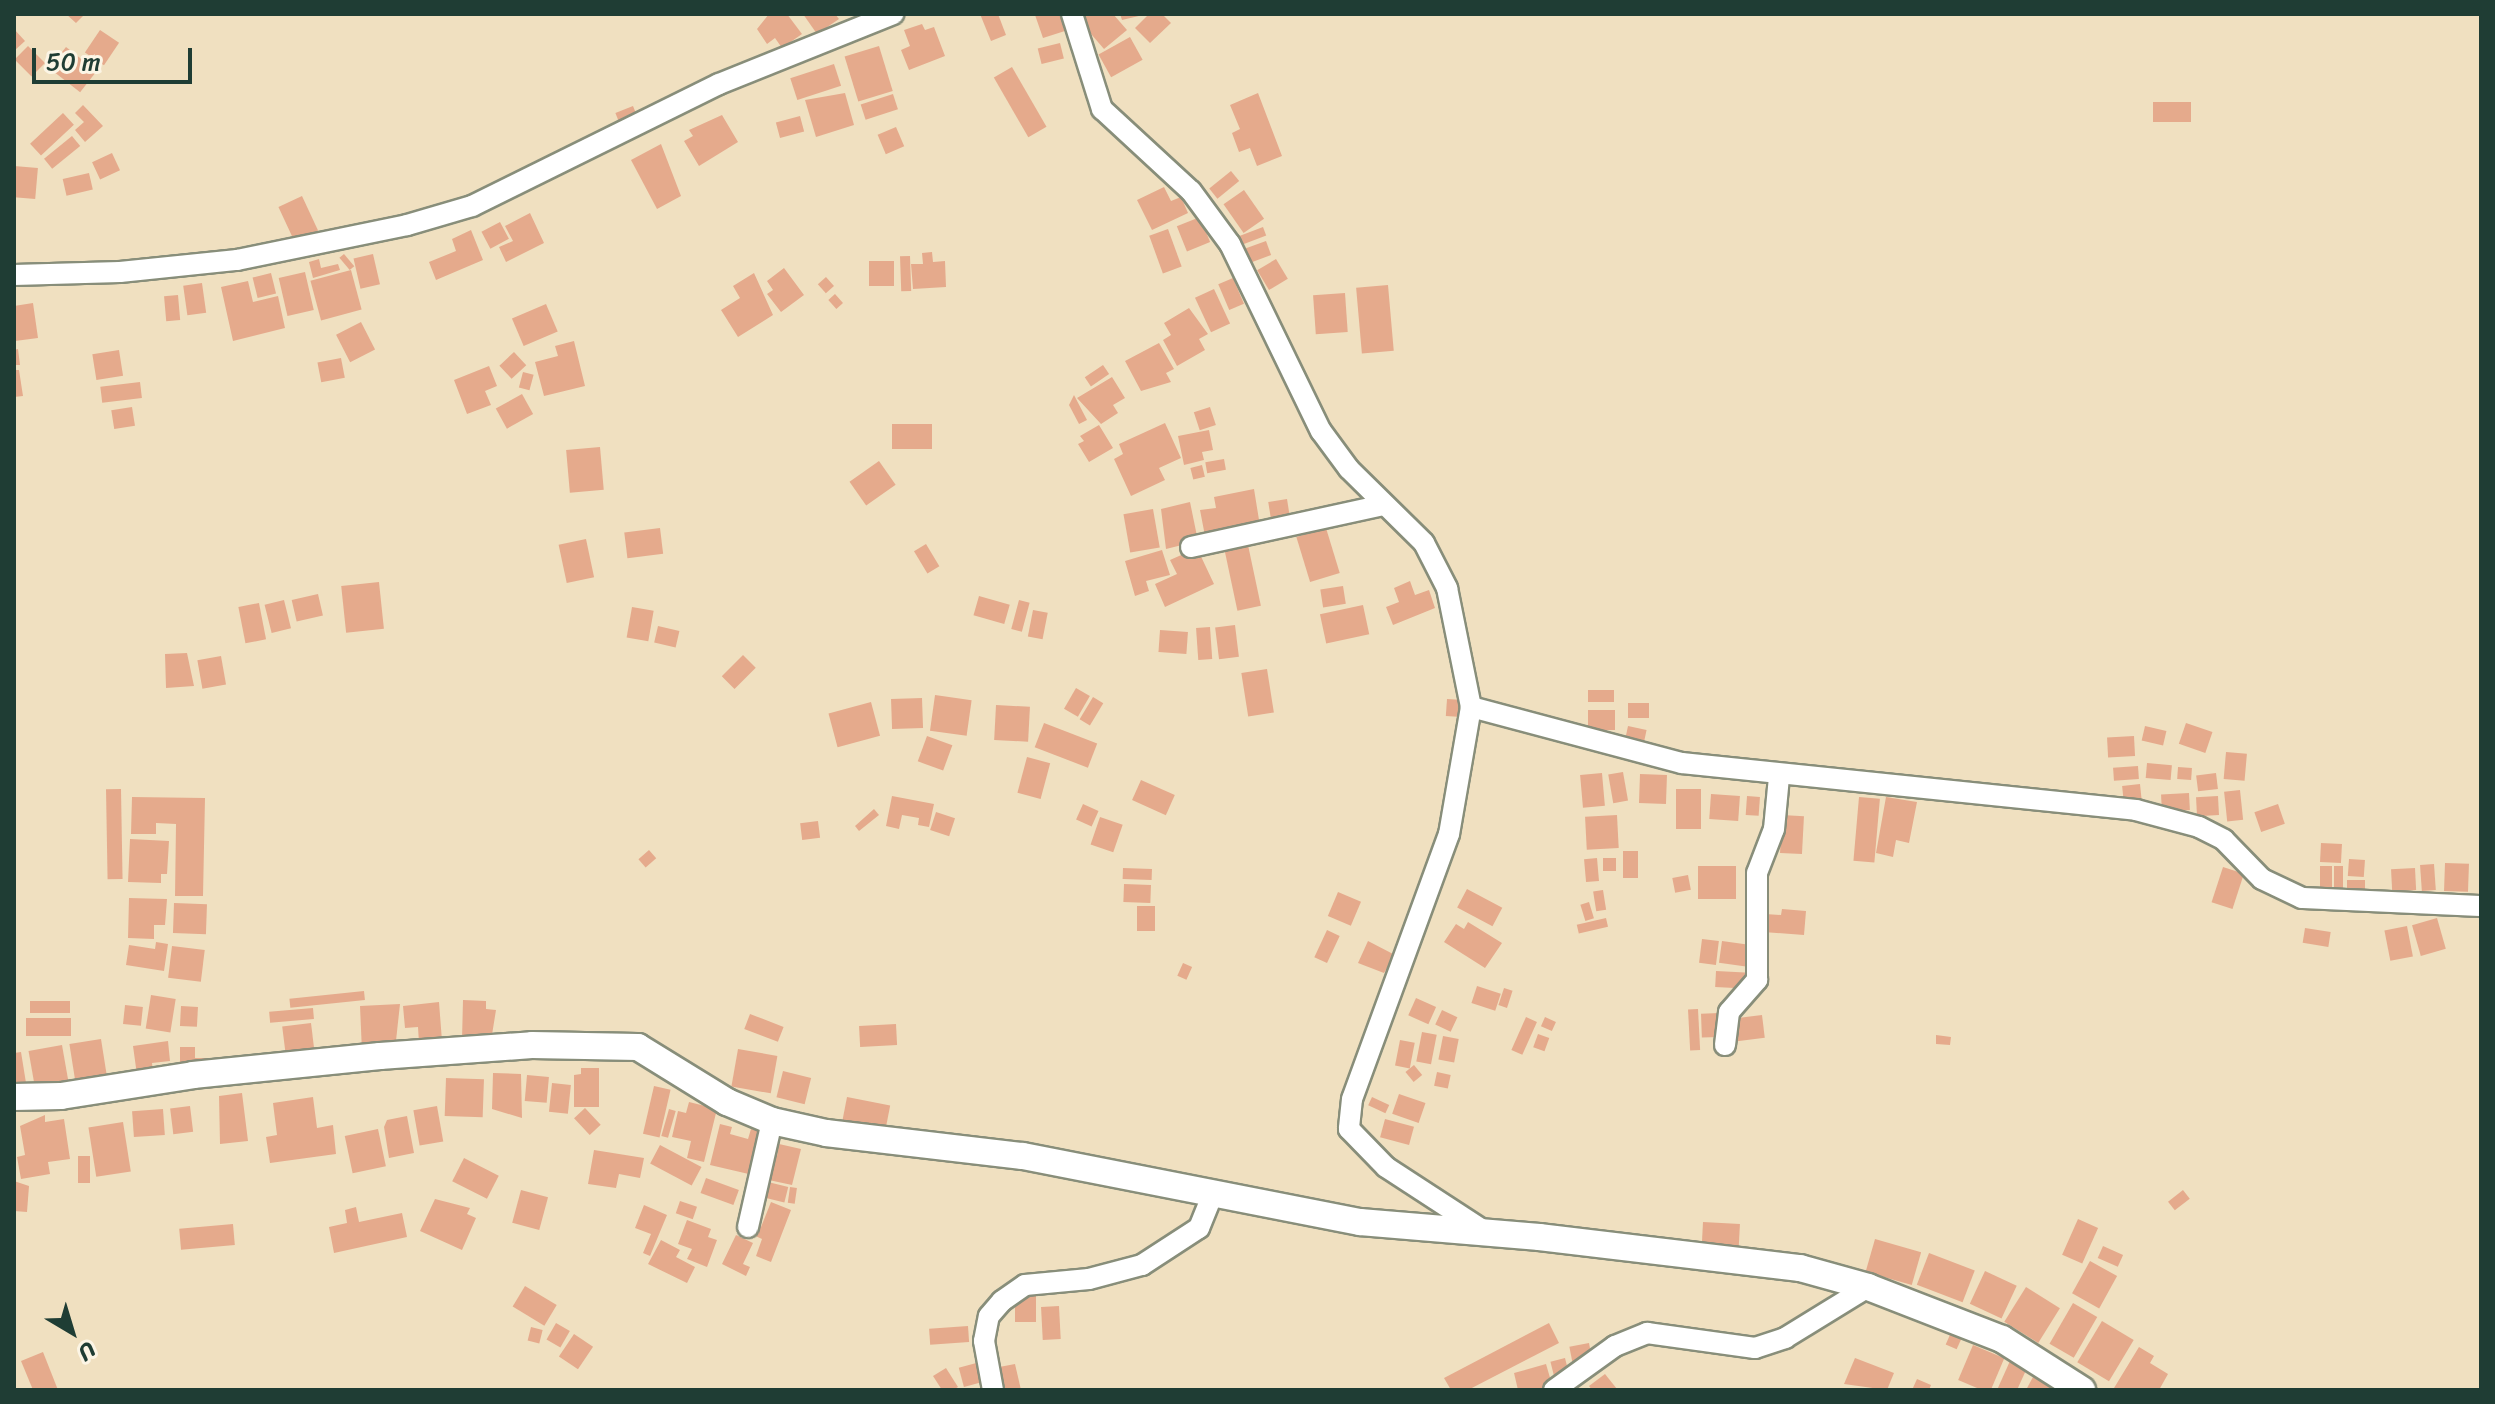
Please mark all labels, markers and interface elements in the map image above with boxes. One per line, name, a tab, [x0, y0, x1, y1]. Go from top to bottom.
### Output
scale bar	[36, 32, 196, 82]
text: 50 m	[46, 41, 101, 83]
north arrow	[32, 1292, 112, 1372]
text: U	[69, 1331, 105, 1371]

